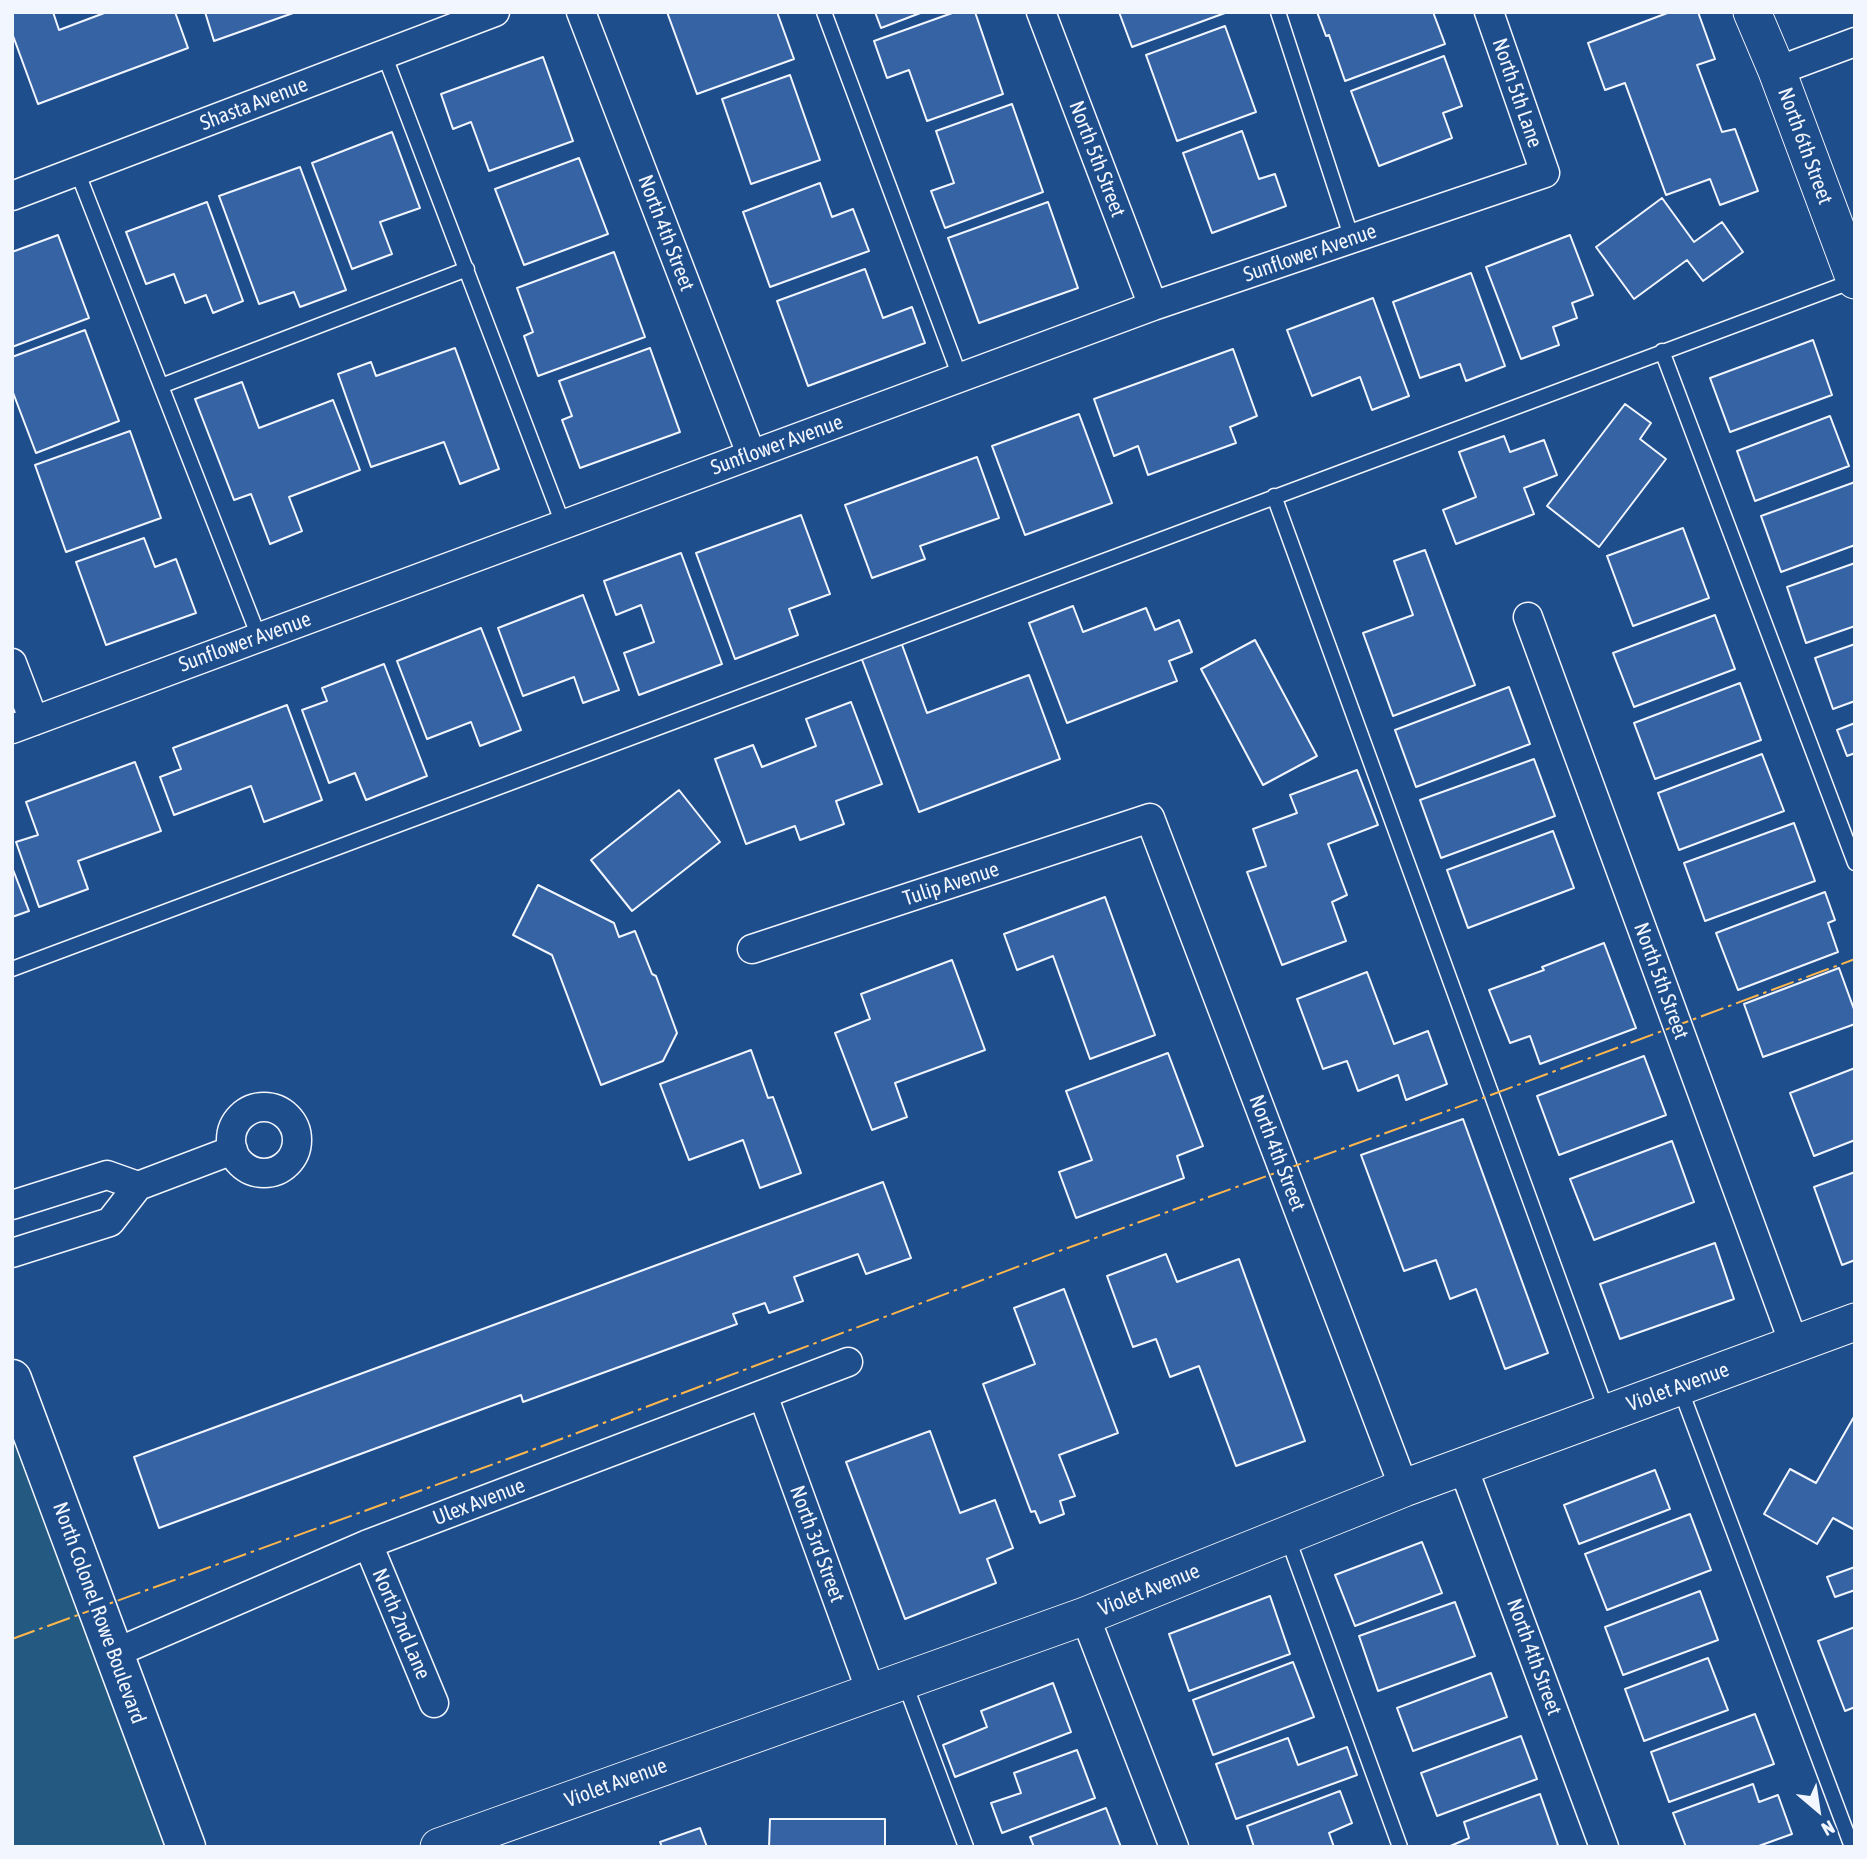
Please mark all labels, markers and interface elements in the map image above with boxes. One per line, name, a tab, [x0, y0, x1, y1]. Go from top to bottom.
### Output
street label: North 5th Lane	[1487, 35, 1547, 151]
street label: Shasta Avenue	[197, 72, 311, 136]
street label: North 6th Street	[1772, 84, 1838, 208]
street label: North 5th Street	[1063, 97, 1131, 221]
street label: North 4th Street	[632, 171, 700, 295]
street label: Sunflower Avenue	[1240, 218, 1380, 288]
street label: Sunflower Avenue	[707, 409, 847, 481]
street label: Sunflower Avenue	[175, 606, 315, 678]
street label: Tulip Avenue	[900, 857, 1002, 911]
street label: North 5th Street	[1628, 919, 1694, 1043]
street label: North 4th Street	[1243, 1091, 1311, 1215]
street label: Violet Avenue	[1623, 1357, 1733, 1417]
street label: Ulex Avenue	[429, 1473, 529, 1531]
street label: North 3rd Street	[784, 1482, 850, 1606]
street label: North Colonel Rowe Boulevard	[47, 1499, 151, 1727]
street label: Violet Avenue	[1095, 1558, 1203, 1622]
street label: North 2nd Lane	[366, 1565, 436, 1683]
street label: North 4th Street	[1501, 1595, 1567, 1719]
street label: Violet Avenue	[561, 1753, 671, 1813]
north arrow	[1783, 1775, 1853, 1845]
text: N	[1818, 1816, 1838, 1841]

